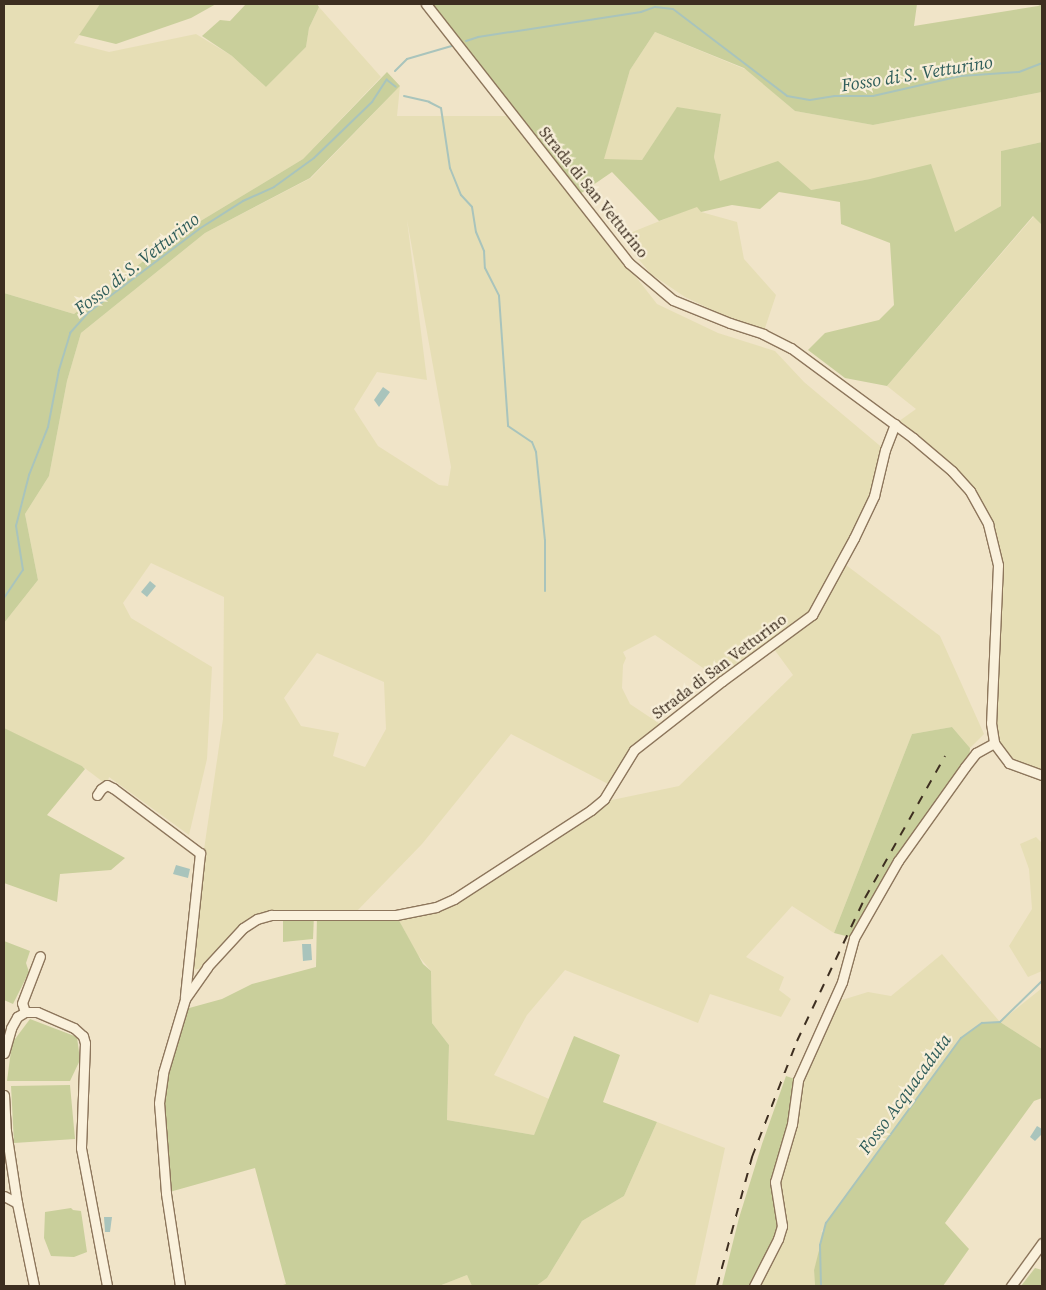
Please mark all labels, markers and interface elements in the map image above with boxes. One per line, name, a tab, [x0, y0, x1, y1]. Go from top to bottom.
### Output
water label: Fosso di S. Vetturino	[840, 51, 994, 97]
street label: Strada di San Vetturino	[535, 122, 653, 262]
water label: Fosso di S. Vetturino	[70, 208, 204, 320]
street label: Strada di San Vetturino	[648, 609, 790, 723]
water label: Fosso Acquacaduta	[854, 1030, 956, 1158]

